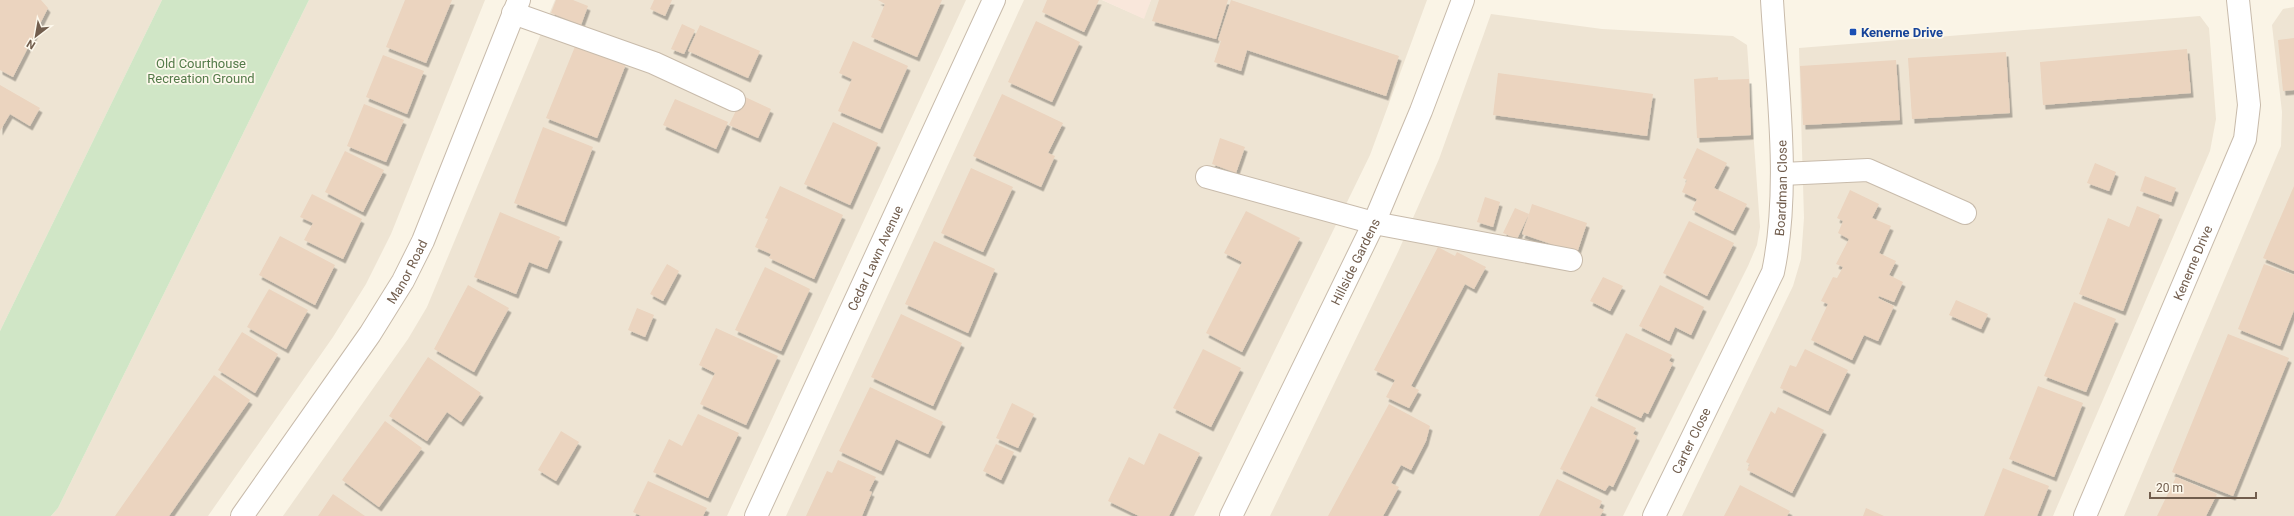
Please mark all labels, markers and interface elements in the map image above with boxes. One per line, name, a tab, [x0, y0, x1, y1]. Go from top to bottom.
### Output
north arrow	[16, 16, 56, 56]
place label: Kenerne Drive	[1861, 25, 1943, 40]
marker: Kenerne Drive	[1848, 27, 1858, 37]
text: N	[24, 36, 38, 52]
park label: Old Courthouse Recreation Ground	[147, 56, 255, 86]
street label: Boardman Close	[1772, 140, 1790, 237]
street label: Cedar Lawn Avenue	[845, 203, 906, 313]
street label: Hillside Gardens	[1328, 216, 1383, 308]
street label: Kenerne Drive	[2170, 223, 2215, 303]
street label: Manor Road	[384, 237, 430, 307]
street label: Carter Close	[1669, 405, 1714, 476]
scale bar	[2150, 474, 2256, 500]
text: 20 m	[2156, 481, 2183, 495]

